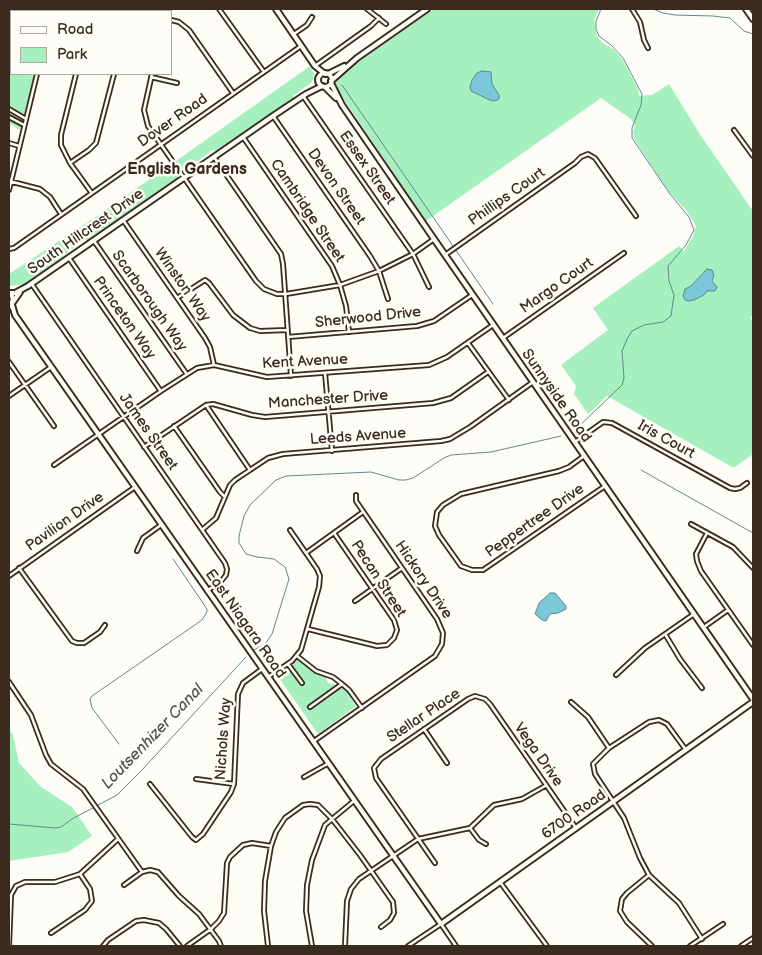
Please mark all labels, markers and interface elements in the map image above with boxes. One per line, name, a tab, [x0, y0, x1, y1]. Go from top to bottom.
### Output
legend	[10, 10, 172, 75]
text: Road	[57, 20, 93, 39]
text: Park	[57, 45, 87, 64]
street label: Dover Road	[135, 90, 211, 152]
street label: Essex Street	[335, 128, 399, 208]
street label: Devon Street	[303, 145, 369, 229]
street label: Cambridge Street	[266, 156, 348, 266]
district label: English Gardens	[127, 160, 247, 180]
street label: Phillips Court	[465, 164, 549, 230]
street label: South Hillcrest Drive	[25, 185, 147, 279]
street label: Winston Way	[150, 245, 214, 325]
street label: Scarborough Way	[108, 247, 190, 355]
street label: Margo Court	[517, 254, 597, 318]
street label: Princeton Way	[89, 273, 159, 363]
street label: Sherwood Drive	[314, 303, 422, 333]
street label: Sunnyside Road	[517, 346, 595, 446]
street label: Kent Avenue	[262, 351, 348, 373]
street label: Manchester Drive	[267, 387, 389, 413]
street label: James Street	[115, 390, 181, 474]
street label: Iris Court	[634, 417, 698, 463]
street label: Leeds Avenue	[309, 425, 407, 449]
street label: Peppertree Drive	[482, 480, 588, 562]
street label: Pavilion Drive	[22, 488, 108, 556]
street label: Pecan Street	[347, 537, 409, 621]
street label: Hickory Drive	[390, 538, 456, 622]
street label: East Niagara Road	[201, 566, 289, 682]
water label: Loutsenhizer Canal	[98, 680, 208, 794]
street label: Stellar Place	[384, 685, 464, 747]
street label: Nichols Way	[212, 697, 236, 781]
street label: Vega Drive	[510, 720, 566, 790]
street label: 6700 Road	[538, 786, 610, 844]

